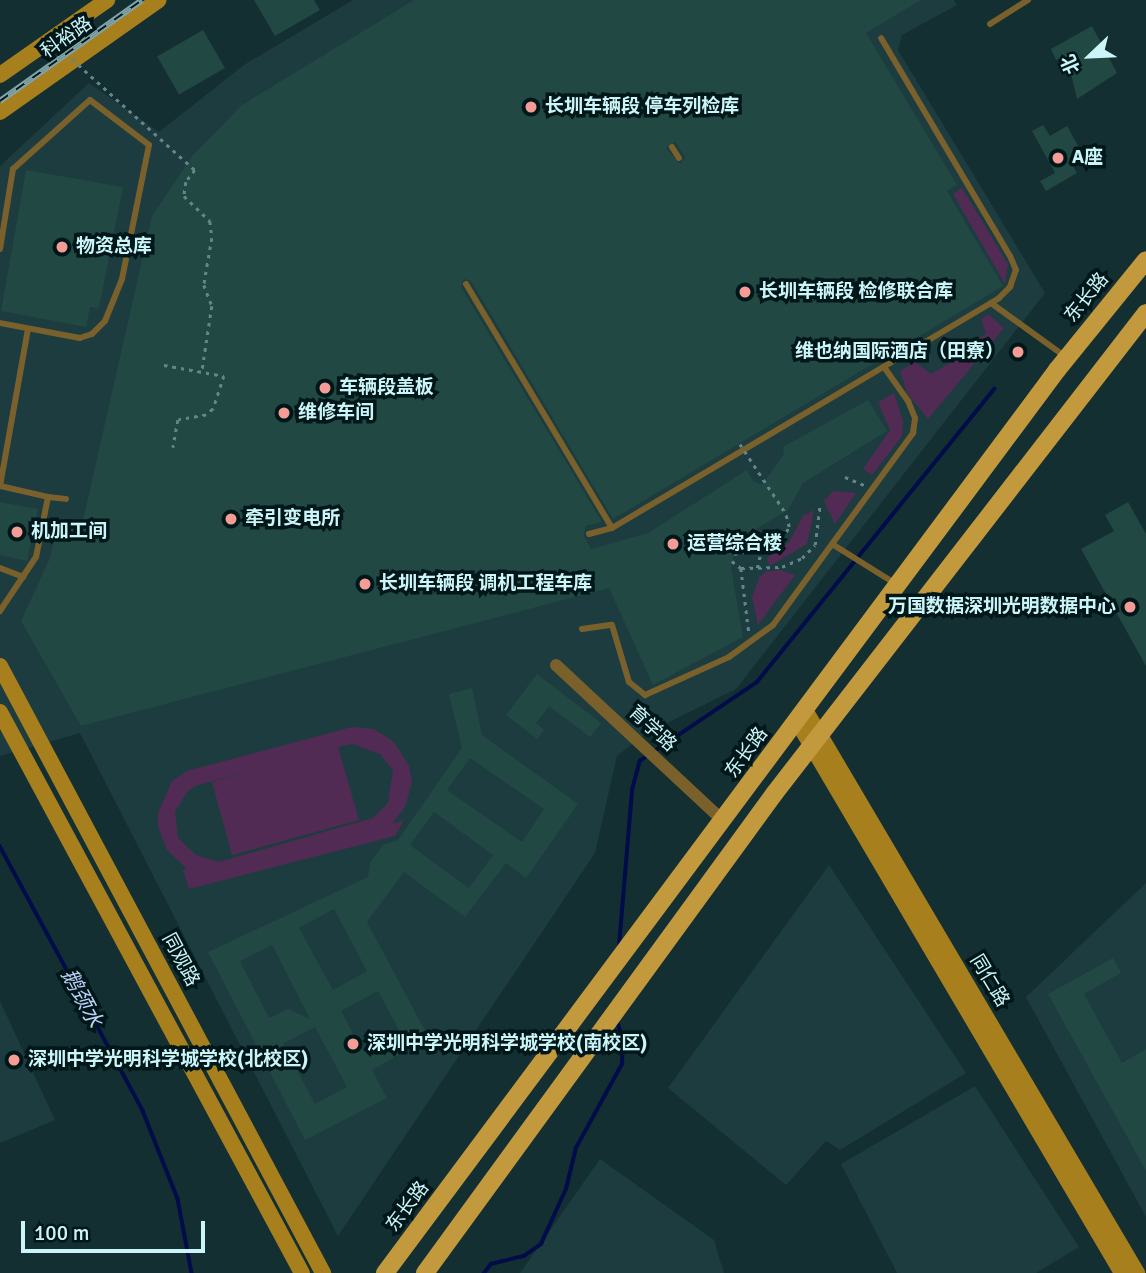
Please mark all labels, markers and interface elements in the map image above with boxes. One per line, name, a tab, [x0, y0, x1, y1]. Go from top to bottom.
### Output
street label: 科裕路	[37, 12, 97, 64]
north arrow	[1055, 21, 1125, 91]
text: 北	[1056, 51, 1085, 78]
place label: 长圳车辆段 停车列检库	[545, 96, 739, 118]
marker: 长圳车辆段 停车列检库	[523, 99, 539, 115]
place label: A座	[1072, 147, 1103, 169]
marker: A座	[1050, 150, 1066, 166]
place label: 物资总库	[76, 236, 152, 258]
marker: 物资总库	[54, 239, 70, 255]
street label: 东长路	[1060, 269, 1114, 327]
place label: 长圳车辆段 检修联合库	[759, 281, 953, 303]
marker: 长圳车辆段 检修联合库	[737, 284, 753, 300]
place label: 维也纳国际酒店（田寮）	[795, 341, 1004, 363]
marker: 维也纳国际酒店（田寮）	[1010, 344, 1026, 360]
place label: 车辆段盖板	[339, 377, 434, 399]
marker: 车辆段盖板	[317, 380, 333, 396]
place label: 维修车间	[298, 402, 374, 424]
marker: 维修车间	[276, 405, 292, 421]
place label: 牵引变电所	[245, 508, 340, 530]
marker: 牵引变电所	[223, 511, 239, 527]
place label: 机加工间	[31, 521, 107, 543]
marker: 机加工间	[9, 524, 25, 540]
place label: 运营综合楼	[687, 533, 782, 555]
marker: 运营综合楼	[665, 536, 681, 552]
place label: 长圳车辆段 调机工程车库	[379, 573, 592, 595]
marker: 长圳车辆段 调机工程车库	[357, 576, 373, 592]
place label: 万国数据深圳光明数据中心	[888, 596, 1116, 618]
marker: 万国数据深圳光明数据中心	[1122, 599, 1138, 615]
street label: 育学路	[623, 701, 681, 757]
street label: 东长路	[721, 723, 773, 783]
street label: 同观路	[157, 929, 203, 991]
street label: 同仁路	[965, 951, 1013, 1011]
water label: 鹅颈水	[56, 964, 108, 1032]
place label: 深圳中学光明科学城学校(南校区)	[367, 1033, 647, 1055]
marker: 深圳中学光明科学城学校(南校区)	[345, 1036, 361, 1052]
place label: 深圳中学光明科学城学校(北校区)	[28, 1049, 308, 1071]
marker: 深圳中学光明科学城学校(北校区)	[6, 1052, 22, 1068]
street label: 东长路	[382, 1177, 434, 1237]
scale bar	[24, 1206, 208, 1250]
text: 100 m	[34, 1220, 89, 1246]

